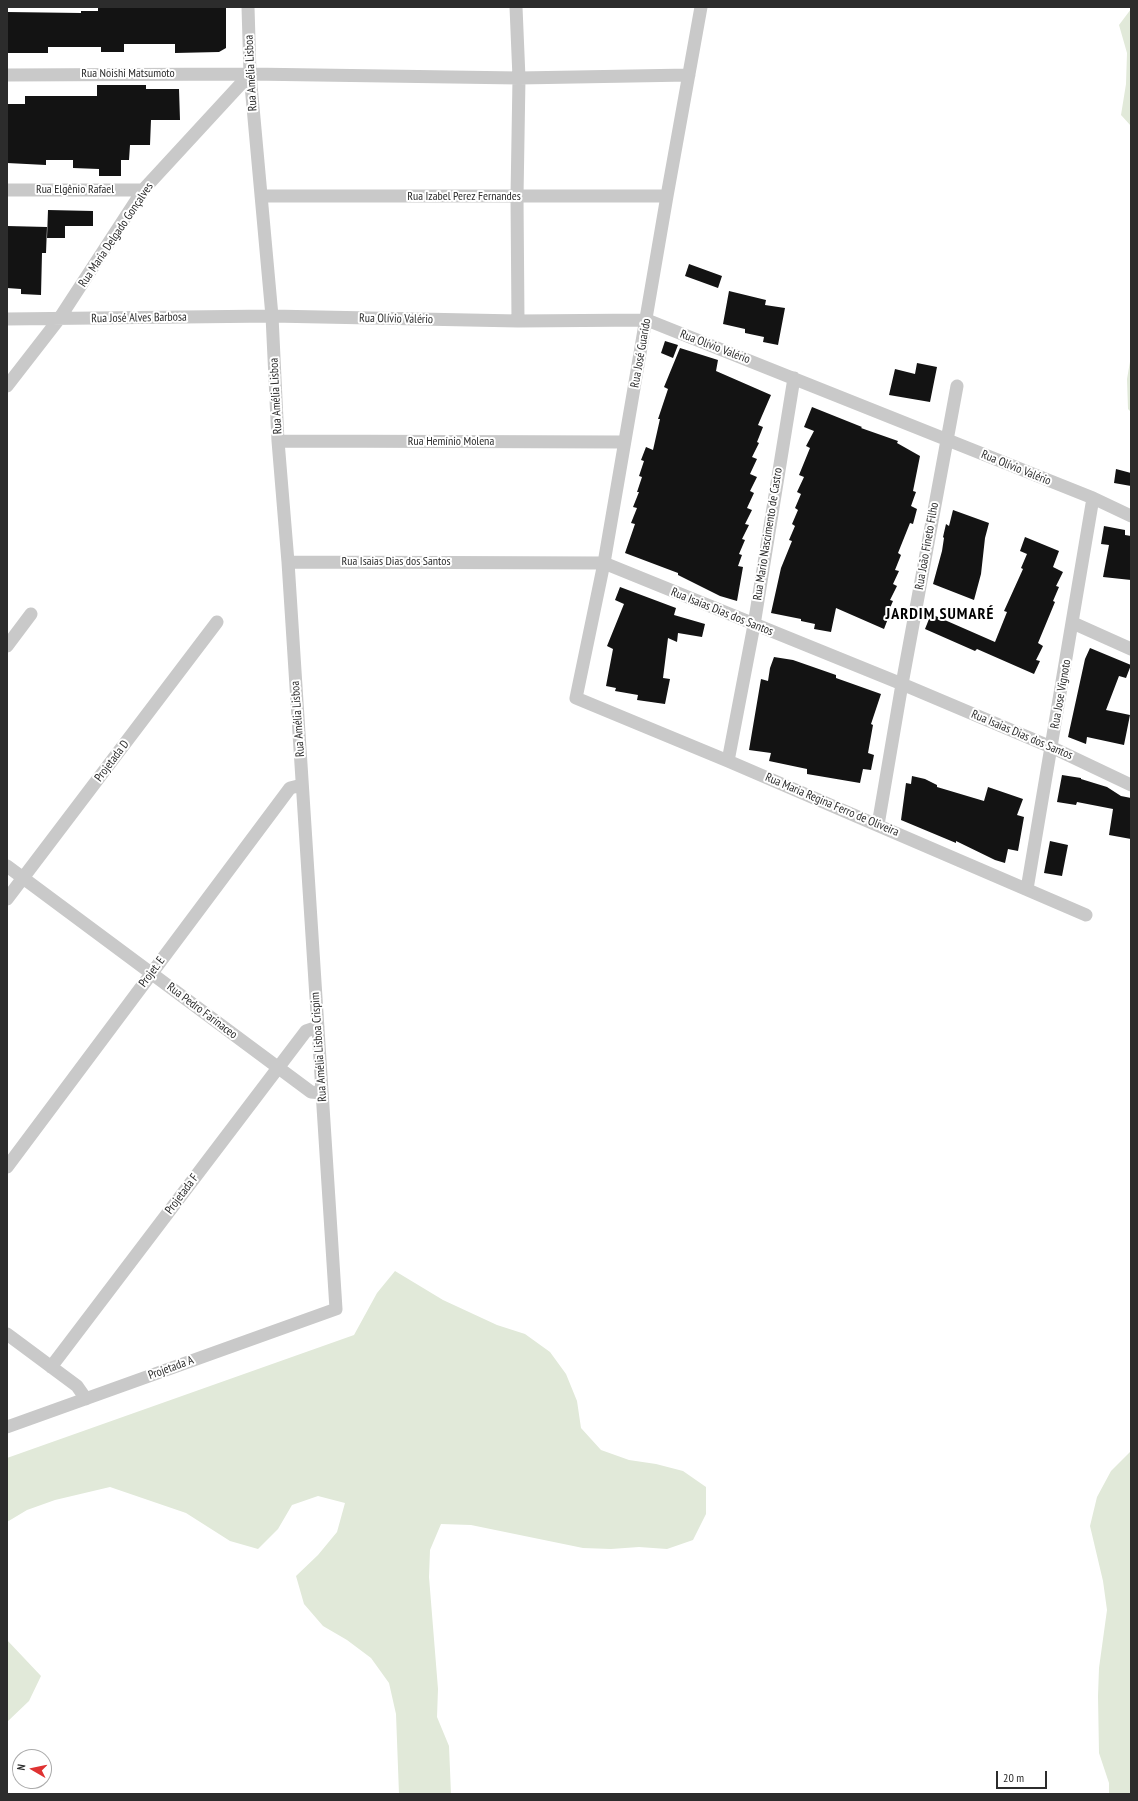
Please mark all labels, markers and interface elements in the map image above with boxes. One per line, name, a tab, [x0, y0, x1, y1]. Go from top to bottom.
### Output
street label: Rua Amélia Lisboa	[242, 35, 260, 111]
street label: Rua Noishi Matsumoto	[81, 67, 175, 81]
street label: Rua Maria Delgado Gonçalves	[76, 180, 156, 290]
street label: Rua Elgênio Rafael	[36, 183, 114, 197]
street label: Rua Izabel Perez Fernandes	[407, 190, 521, 204]
street label: Rua José Alves Barbosa	[91, 310, 187, 326]
street label: Rua Olívio Valério	[359, 311, 433, 327]
street label: Rua José Guarido	[628, 317, 654, 389]
street label: Rua Olívio Valério	[678, 327, 752, 367]
street label: Rua Amélia Lisboa	[267, 358, 285, 434]
street label: Rua Hemínio Molena	[408, 435, 494, 449]
street label: Rua Olívio Valério	[979, 447, 1053, 489]
street label: Rua Mario Nascimento de Castro	[750, 467, 786, 601]
street label: Rua João Fineto Filho	[912, 501, 942, 591]
street label: Rua Isaias Dias dos Santos	[342, 555, 450, 569]
street label: Rua Isaias Dias dos Santos	[669, 585, 775, 639]
district label: JARDIM SUMARÉ	[886, 604, 994, 624]
street label: Rua Jose Vignoto	[1048, 658, 1074, 730]
street label: Rua Amélia Lisboa	[288, 680, 308, 758]
street label: Rua Isaias Dias dos Santos	[969, 707, 1075, 763]
street label: Projetada D	[92, 737, 132, 785]
street label: Rua Maria Regina Ferro de Oliveira	[763, 770, 901, 840]
street label: Projet. E	[136, 954, 168, 990]
street label: Rua Pedro Farinaceo	[164, 980, 240, 1042]
street label: Rua Amélia Lisboa Crispim	[308, 992, 330, 1102]
street label: Projetada F	[162, 1171, 202, 1217]
street label: Projetada A	[146, 1353, 196, 1383]
north arrow	[12, 1749, 52, 1789]
text: N	[14, 1763, 29, 1771]
scale bar	[998, 1763, 1049, 1789]
text: 20 m	[1003, 1770, 1024, 1785]

